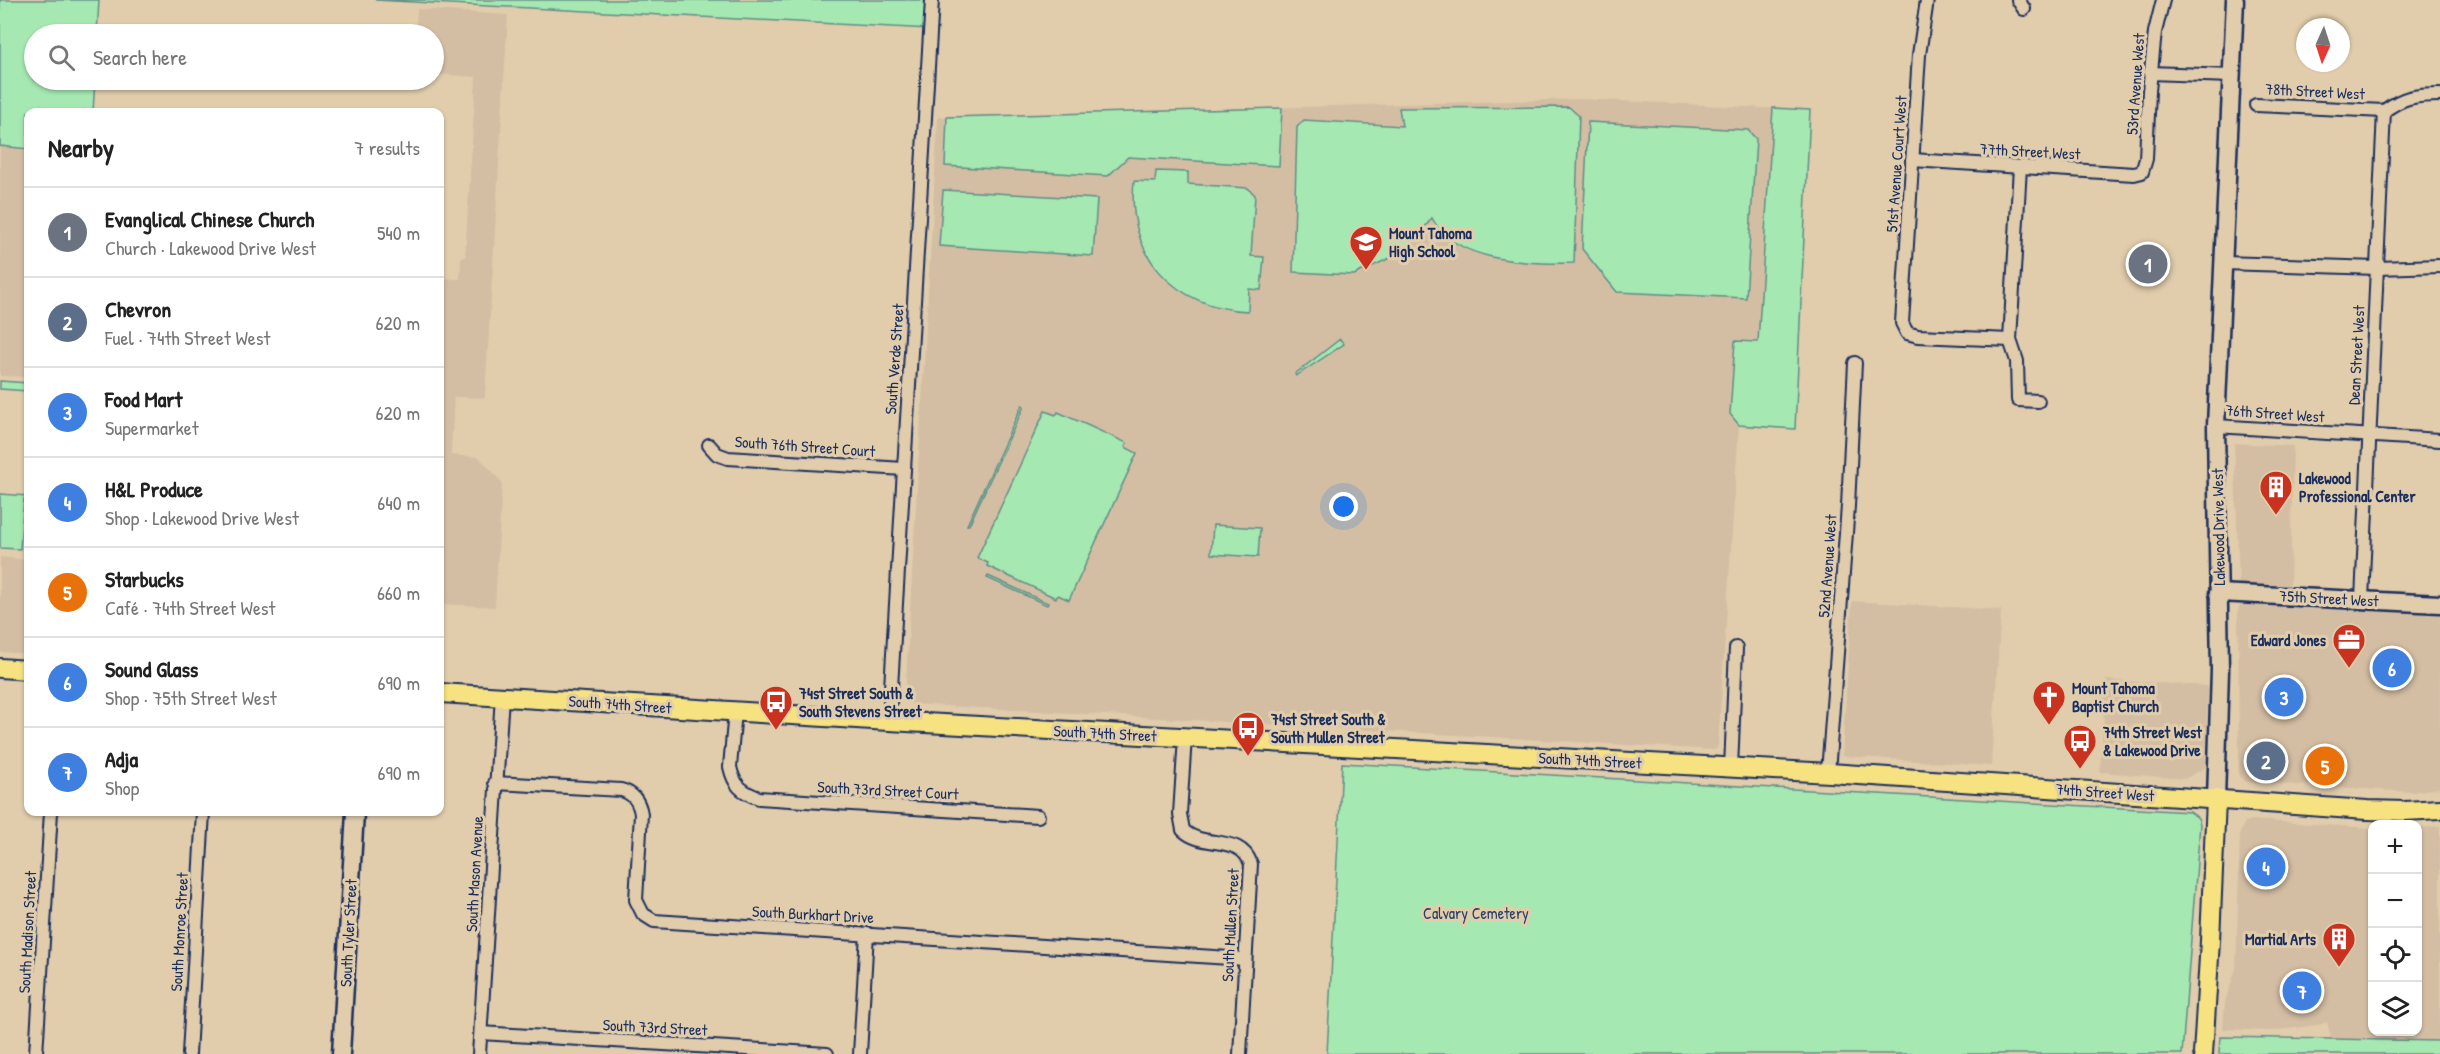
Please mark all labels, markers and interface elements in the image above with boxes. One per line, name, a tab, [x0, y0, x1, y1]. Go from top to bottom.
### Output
north arrow	[2296, 18, 2350, 72]
search box	[24, 24, 444, 90]
street label: 53rd Avenue West	[2120, 32, 2150, 136]
icon: search	[45, 41, 78, 74]
text: Search here	[93, 42, 187, 72]
street label: 78th Street West	[2265, 77, 2366, 105]
street label: 51st Avenue Court West	[1880, 94, 1912, 233]
text: Nearby	[48, 130, 114, 165]
text: 7 results	[354, 134, 420, 161]
street label: 77th Street West	[1979, 137, 2081, 165]
text: Evanglical Chinese Church	[105, 204, 314, 234]
text: 1	[64, 219, 71, 246]
text: 540 m	[377, 219, 420, 246]
place label: Mount Tahoma High School	[1389, 222, 1473, 263]
school or university icon: Mount Tahoma High School	[1348, 224, 1384, 271]
text: Church · Lakewood Drive West	[105, 234, 316, 261]
pin: 1	[2128, 242, 2168, 286]
text: Chevron	[105, 294, 171, 324]
street label: South Verde Street	[879, 302, 909, 415]
street label: Dean Street West	[2342, 304, 2370, 405]
text: 2	[63, 309, 72, 336]
text: 620 m	[376, 309, 420, 336]
text: Fuel · 74th Street West	[105, 324, 270, 351]
text: Food Mart	[105, 384, 182, 414]
text: 3	[63, 399, 72, 426]
text: 620 m	[376, 399, 420, 426]
street label: 76th Street West	[2225, 399, 2326, 427]
text: Supermarket	[105, 414, 199, 441]
street label: South 76th Street Court	[734, 430, 876, 462]
place label: Lakewood Professional Center	[2299, 467, 2416, 507]
street label: Lakewood Drive West	[2206, 468, 2230, 586]
building icon: Lakewood Professional Center	[2258, 469, 2294, 516]
text: H&L Produce	[105, 474, 203, 504]
text: 4	[64, 489, 71, 516]
text: 640 m	[377, 489, 420, 516]
your location	[1329, 492, 1358, 521]
text: Shop · Lakewood Drive West	[105, 504, 299, 531]
street label: 52nd Avenue West	[1812, 513, 1842, 618]
text: Starbucks	[105, 564, 184, 594]
text: 5	[63, 579, 72, 606]
text: 660 m	[377, 579, 420, 606]
street label: 75th Street West	[2279, 584, 2380, 612]
text: Café · 74th Street West	[105, 594, 275, 621]
office icon: Edward Jones	[2331, 622, 2367, 669]
place label: Edward Jones	[2251, 629, 2327, 651]
pin: 6	[2372, 646, 2412, 690]
text: Sound Glass	[105, 654, 198, 684]
text: 6	[64, 669, 71, 696]
text: 690 m	[378, 669, 420, 696]
pin: 3	[2264, 674, 2304, 720]
place label: Mount Tahoma Baptist Church	[2072, 677, 2159, 718]
church icon: Mount Tahoma Baptist Church	[2031, 679, 2067, 726]
place label: 74st Street South & South Stevens Street	[798, 682, 922, 722]
text: Shop · 75th Street West	[105, 684, 277, 711]
bus stop icon: 74st Street South & South Stevens Street	[758, 684, 794, 731]
street label: South 74th Street	[568, 689, 673, 719]
place label: 74st Street South & South Mullen Street	[1270, 708, 1386, 748]
bus stop icon: 74st Street South & South Mullen Street	[1230, 710, 1266, 757]
street label: South 74th Street	[1053, 719, 1158, 747]
place label: 74th Street West & Lakewood Drive	[2102, 721, 2202, 761]
bus stop icon: 74th Street West & Lakewood Drive	[2062, 723, 2098, 770]
pin: 2	[2246, 738, 2286, 783]
text: Adja	[105, 744, 138, 774]
pin: 5	[2306, 744, 2344, 789]
street label: South 74th Street	[1538, 746, 1643, 774]
text: 7	[63, 759, 72, 786]
text: 690 m	[378, 759, 420, 786]
text: Shop	[105, 774, 139, 801]
street label: South 73rd Street Court	[817, 775, 960, 805]
street label: 74th Street West	[2055, 778, 2155, 806]
street label: South Mason Avenue	[460, 815, 488, 932]
map controls	[2368, 820, 2422, 1036]
button: +	[2368, 820, 2422, 874]
pin: 4	[2246, 844, 2286, 890]
street label: South Mullen Street	[1216, 867, 1244, 982]
street label: South Madison Street	[13, 870, 41, 994]
street label: South Monroe Street	[165, 871, 193, 992]
button: −	[2368, 874, 2422, 928]
street label: South Tyler Street	[334, 878, 362, 988]
street label: South Burkhart Drive	[752, 900, 875, 928]
park label: Calvary Cemetery	[1423, 902, 1529, 924]
building icon: Martial Arts	[2321, 921, 2357, 968]
place label: Martial Arts	[2245, 928, 2317, 950]
button: locate	[2368, 928, 2422, 982]
pin: 7	[2282, 968, 2322, 1014]
button: layers	[2368, 982, 2422, 1036]
street label: South 73rd Street	[602, 1013, 708, 1041]

